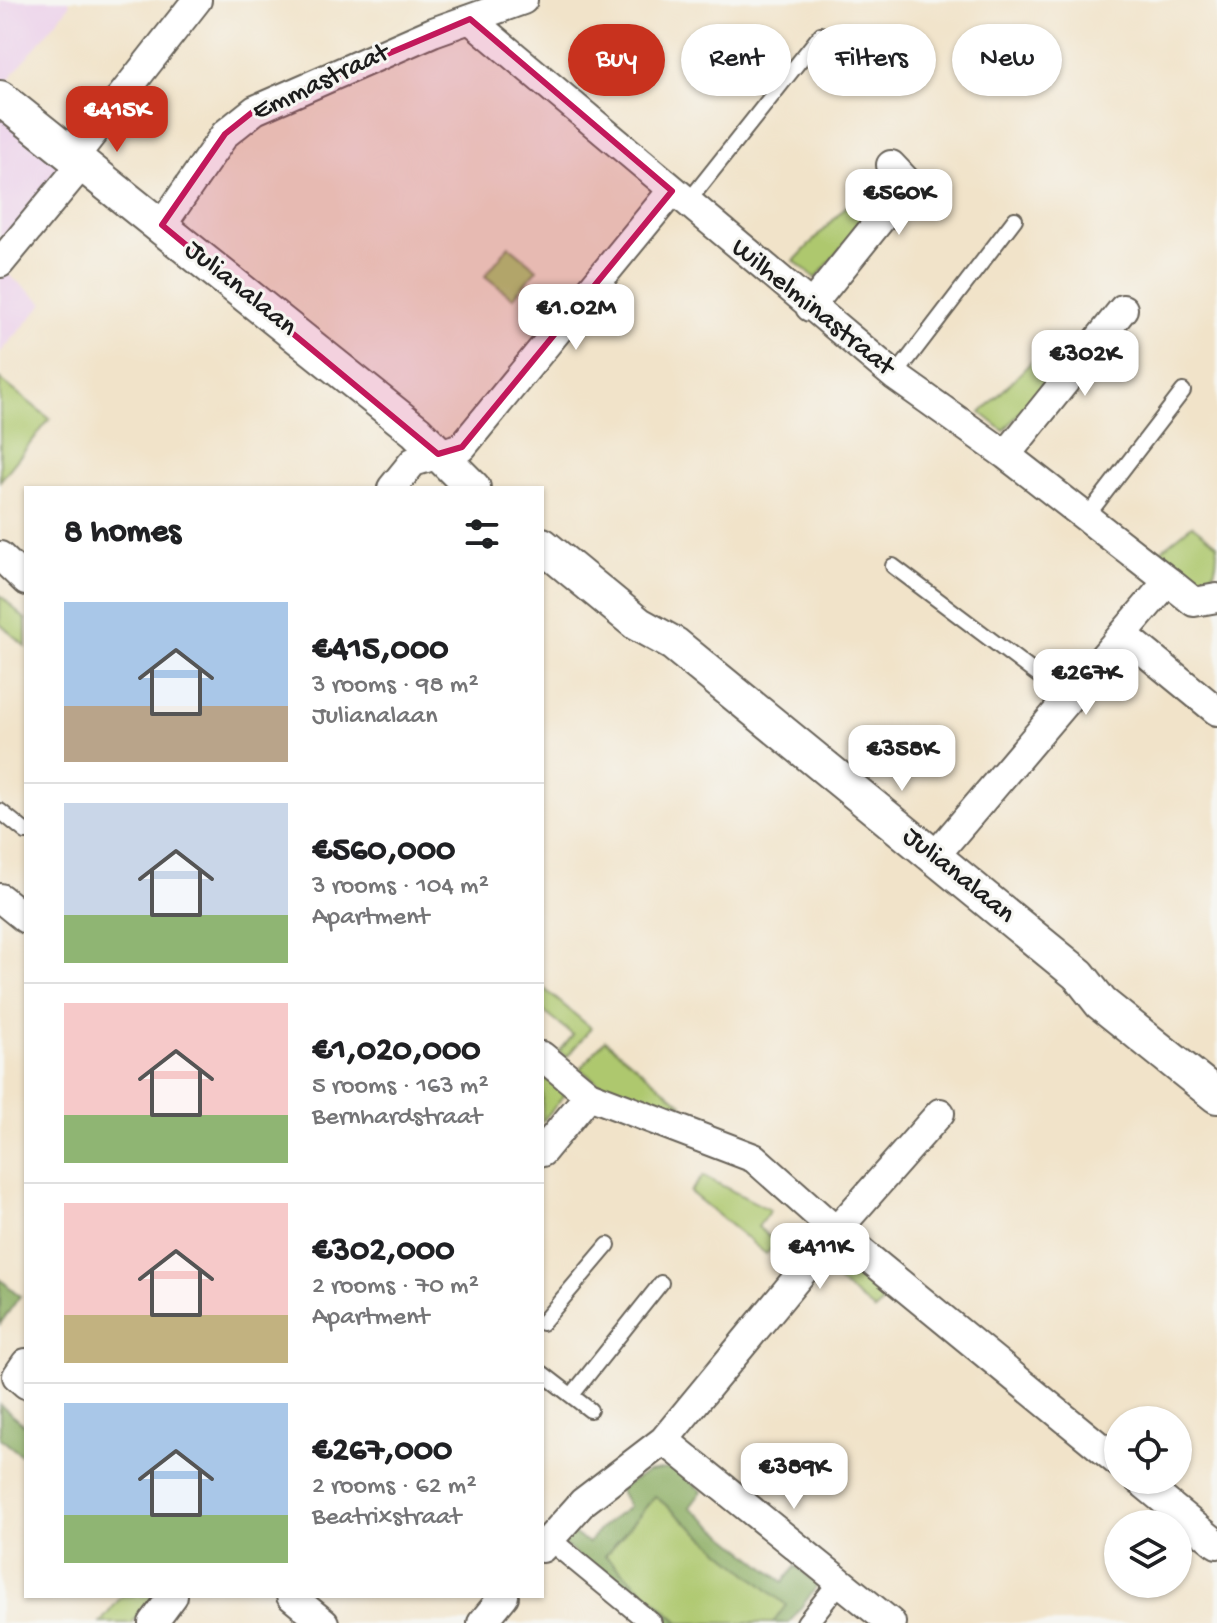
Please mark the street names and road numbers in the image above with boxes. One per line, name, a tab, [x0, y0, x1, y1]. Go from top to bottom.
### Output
street label: Emmastraat	[247, 36, 397, 129]
street label: Wilhelminastraat	[724, 232, 902, 386]
street label: Julianalaan	[177, 234, 303, 345]
street label: Julianalaan	[895, 821, 1021, 932]

